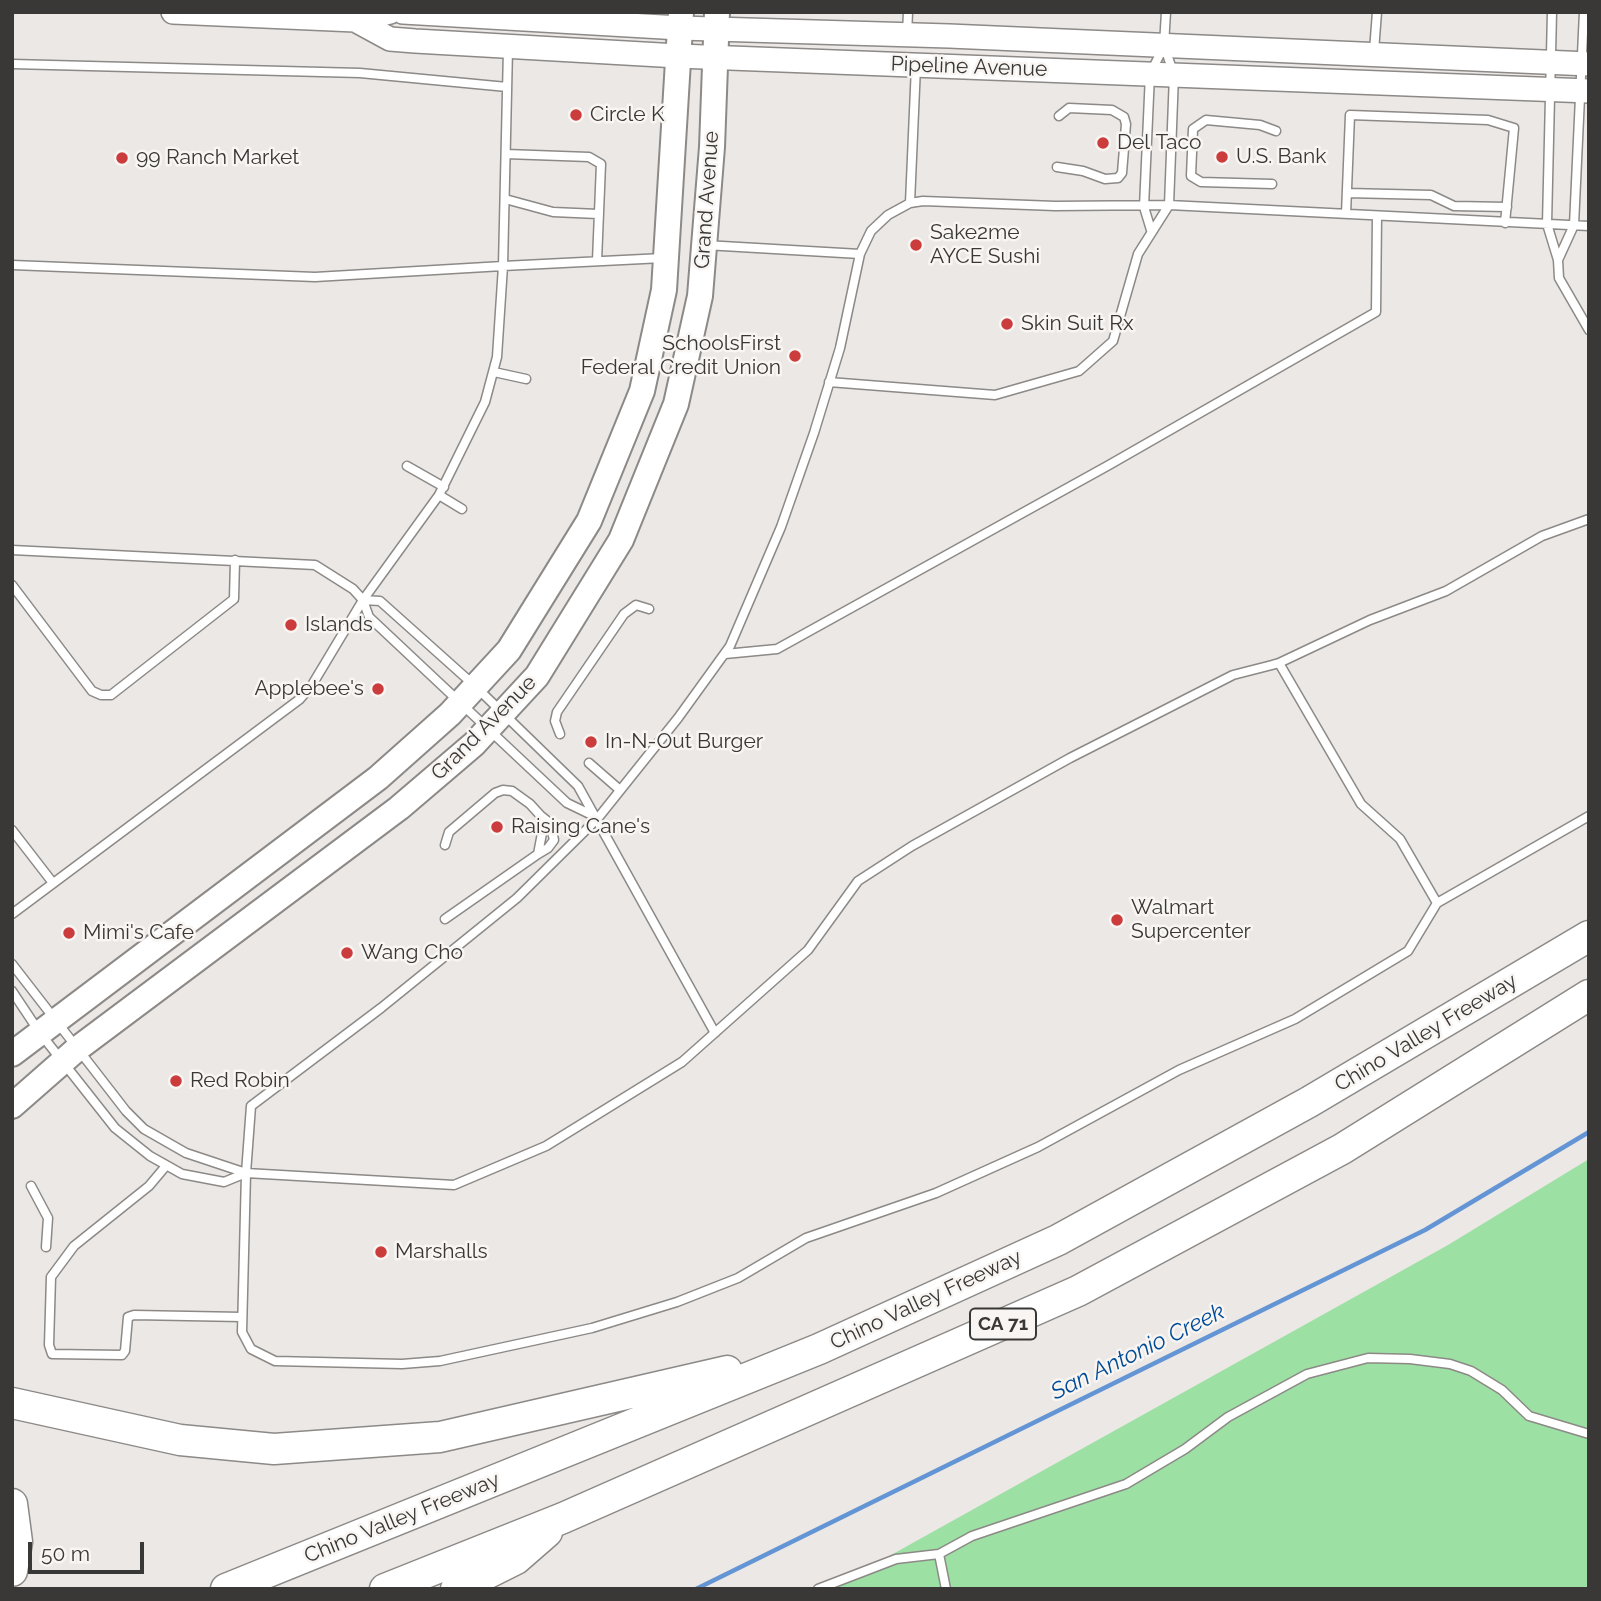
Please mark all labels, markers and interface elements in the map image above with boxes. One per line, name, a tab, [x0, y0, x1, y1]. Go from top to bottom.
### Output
street label: Pipeline Avenue	[890, 52, 1048, 82]
place label: Circle K	[590, 102, 664, 128]
marker: Circle K	[568, 107, 584, 123]
street label: Grand Avenue	[690, 130, 724, 270]
place label: Del Taco	[1117, 130, 1201, 156]
marker: Del Taco	[1095, 135, 1111, 151]
place label: U.S. Bank	[1236, 144, 1326, 170]
place label: 99 Ranch Market	[136, 145, 299, 171]
marker: U.S. Bank	[1214, 149, 1230, 165]
marker: 99 Ranch Market	[114, 150, 130, 166]
place label: Sake2me AYCE Sushi	[930, 220, 1040, 270]
marker: Sake2me AYCE Sushi	[908, 237, 924, 253]
place label: Skin Suit Rx	[1021, 311, 1134, 337]
marker: Skin Suit Rx	[999, 316, 1015, 332]
place label: SchoolsFirst Federal Credit Union	[581, 331, 781, 381]
marker: SchoolsFirst Federal Credit Union	[787, 348, 803, 364]
place label: Islands	[305, 612, 373, 638]
marker: Islands	[283, 617, 299, 633]
street label: Grand Avenue	[426, 670, 542, 786]
place label: Applebee's	[254, 676, 364, 702]
marker: Applebee's	[370, 681, 386, 697]
place label: In-N-Out Burger	[605, 729, 763, 755]
marker: In-N-Out Burger	[583, 734, 599, 750]
place label: Raising Cane's	[511, 814, 650, 840]
marker: Raising Cane's	[489, 819, 505, 835]
place label: Walmart Supercenter	[1131, 895, 1251, 945]
marker: Walmart Supercenter	[1109, 912, 1125, 928]
place label: Mimi's Cafe	[83, 920, 194, 946]
marker: Mimi's Cafe	[61, 925, 77, 941]
place label: Wang Cho	[361, 940, 463, 966]
marker: Wang Cho	[339, 945, 355, 961]
street label: Chino Valley Freeway	[1330, 969, 1522, 1097]
place label: Red Robin	[190, 1068, 290, 1094]
marker: Red Robin	[168, 1073, 184, 1089]
place label: Marshalls	[395, 1239, 488, 1265]
marker: Marshalls	[373, 1244, 389, 1260]
street label: Chino Valley Freeway	[826, 1245, 1026, 1355]
water label: San Antonio Creek	[1047, 1298, 1229, 1406]
road number: CA 71	[970, 1308, 1036, 1340]
street label: Chino Valley Freeway	[301, 1467, 503, 1569]
scale bar	[32, 1528, 147, 1572]
text: 50 m	[41, 1541, 90, 1566]

